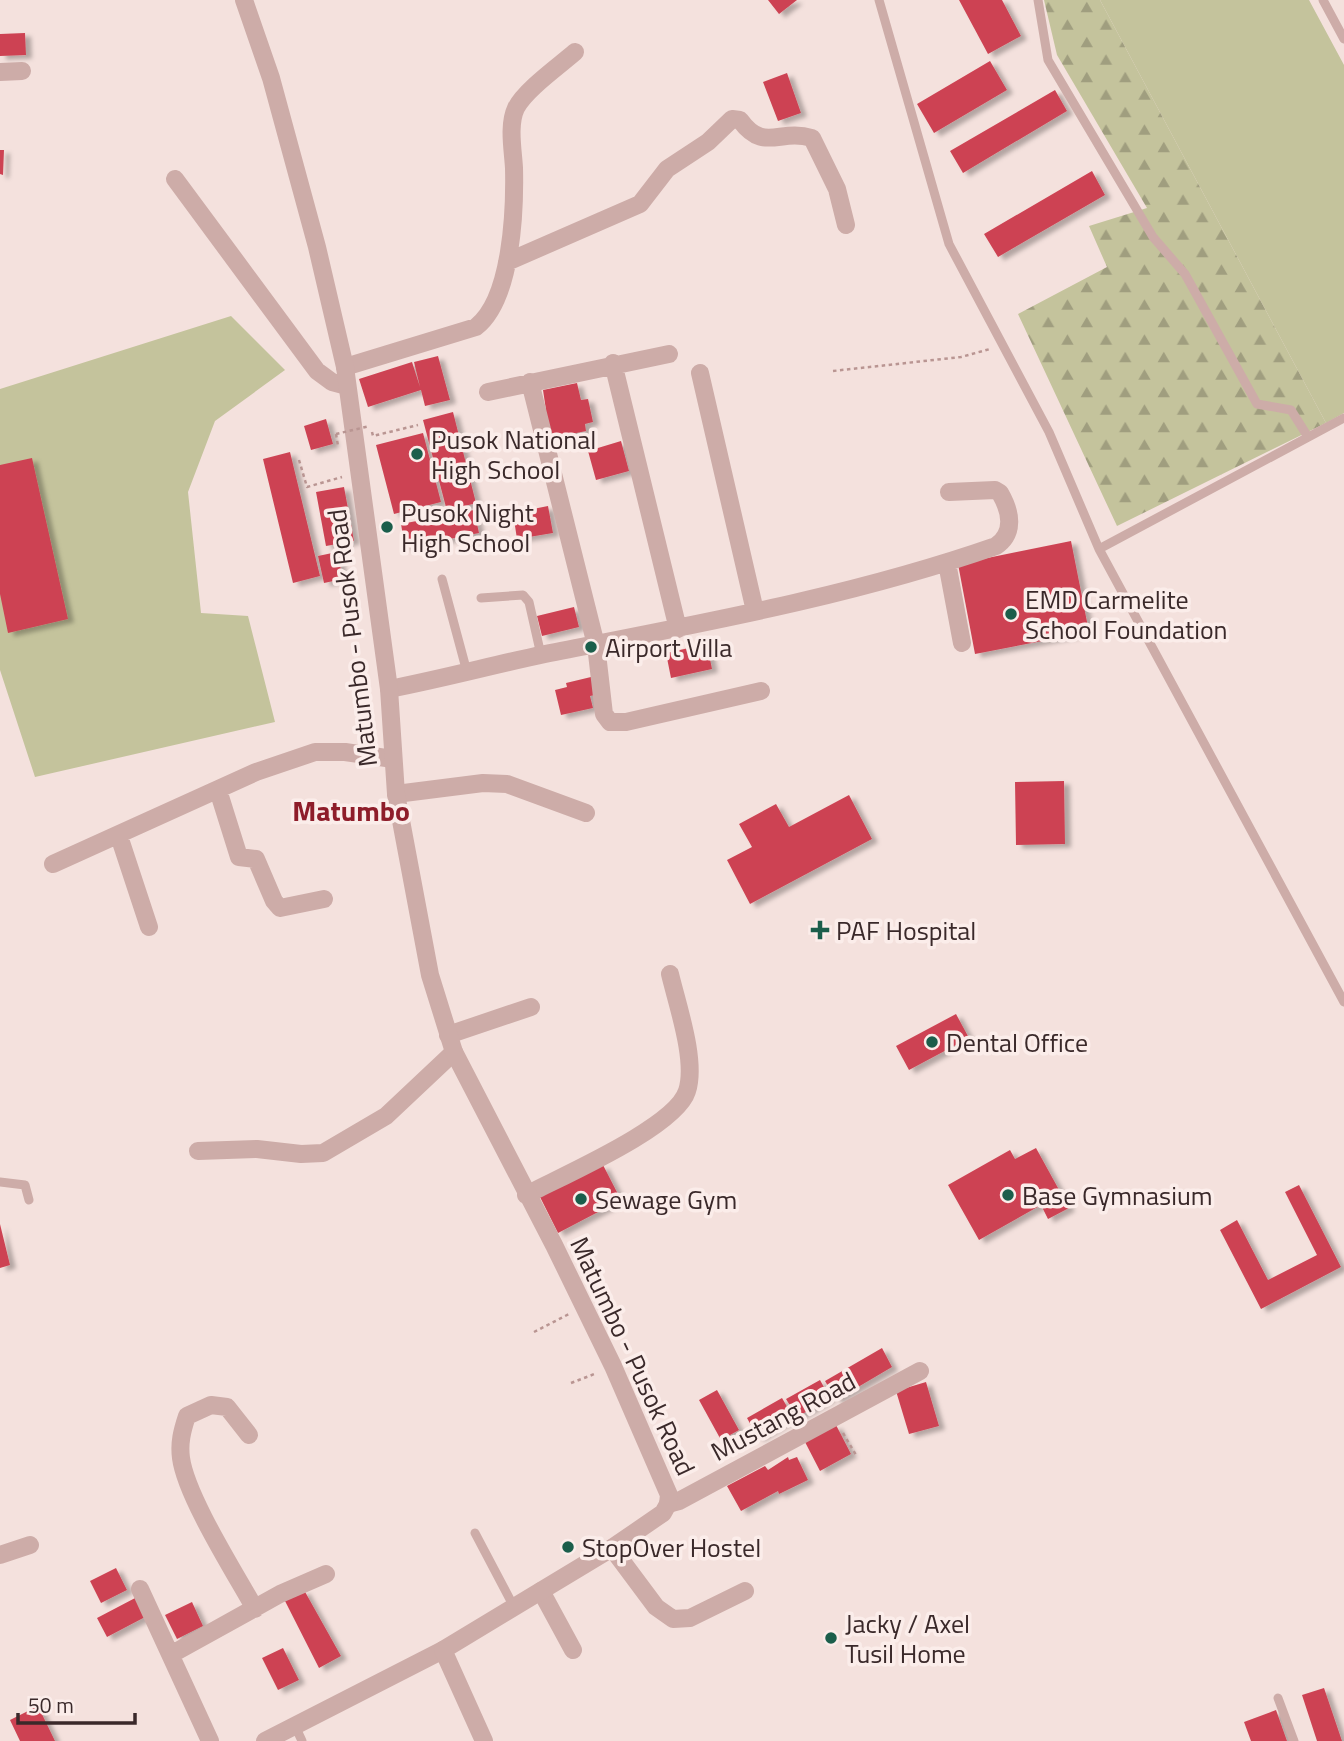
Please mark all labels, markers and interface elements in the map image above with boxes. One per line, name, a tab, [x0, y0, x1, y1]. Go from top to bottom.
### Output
place label: Pusok National High School	[431, 420, 596, 489]
marker: Pusok National High School	[409, 446, 425, 462]
place label: Pusok Night High School	[401, 493, 534, 562]
street label: Matumbo - Pusok Road	[317, 507, 387, 769]
marker: Pusok Night High School	[379, 519, 395, 535]
place label: EMD Carmelite School Foundation	[1025, 580, 1228, 649]
marker: EMD Carmelite School Foundation	[1003, 606, 1019, 622]
place label: Airport Villa	[605, 628, 732, 667]
marker: Airport Villa	[583, 639, 599, 655]
district label: Matumbo	[292, 789, 410, 832]
place label: PAF Hospital	[836, 911, 976, 950]
marker: PAF Hospital	[810, 920, 830, 940]
place label: Dental Office	[946, 1023, 1088, 1062]
marker: Dental Office	[924, 1034, 940, 1050]
place label: Base Gymnasium	[1022, 1176, 1212, 1215]
place label: Sewage Gym	[595, 1180, 737, 1219]
marker: Base Gymnasium	[1000, 1187, 1016, 1203]
marker: Sewage Gym	[573, 1191, 589, 1207]
street label: Matumbo - Pusok Road	[561, 1230, 705, 1482]
street label: Mustang Road	[704, 1361, 862, 1471]
place label: StopOver Hostel	[582, 1528, 761, 1567]
marker: StopOver Hostel	[560, 1539, 576, 1555]
place label: Jacky / Axel Tusil Home	[845, 1604, 970, 1673]
marker: Jacky / Axel Tusil Home	[823, 1630, 839, 1646]
scale bar	[18, 1682, 135, 1726]
text: 50 m	[28, 1689, 74, 1721]

